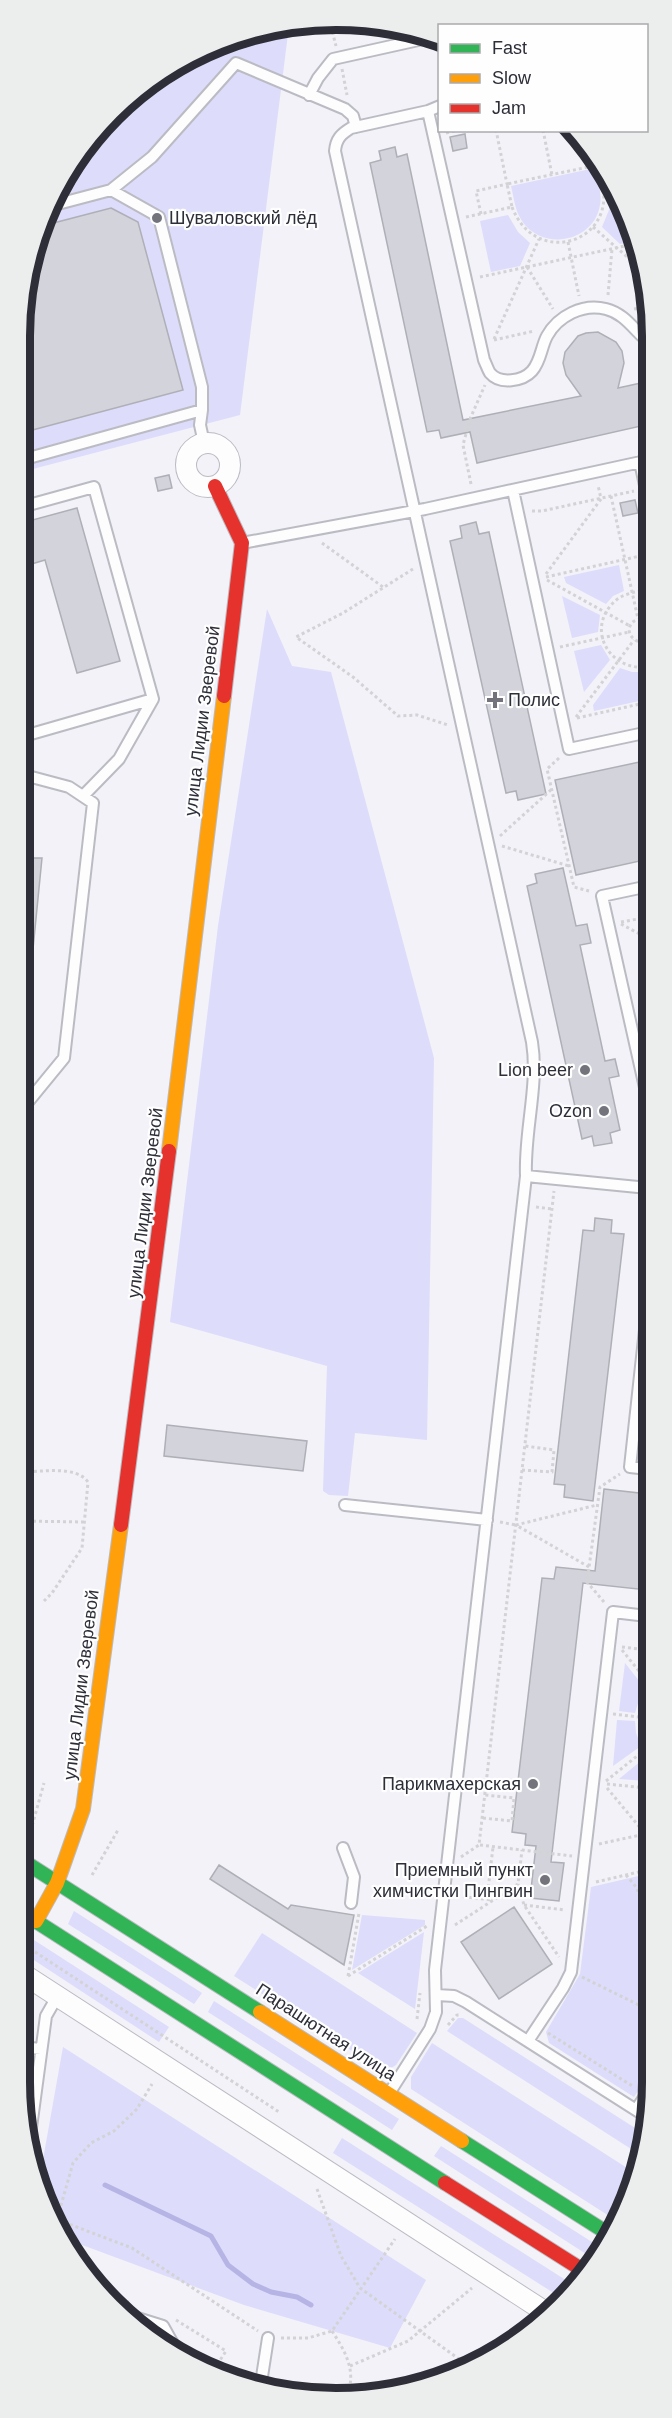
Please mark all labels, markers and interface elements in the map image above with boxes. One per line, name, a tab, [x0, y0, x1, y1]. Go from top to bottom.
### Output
legend	[438, 24, 648, 132]
text: Fast	[492, 38, 527, 58]
text: Slow	[492, 68, 532, 88]
text: Jam	[492, 98, 526, 118]
place label: Шуваловский лёд	[169, 208, 317, 228]
marker: Шуваловский лёд	[150, 211, 164, 225]
street label: улица Лидии Зверевой	[180, 625, 224, 817]
place label: Полис	[508, 690, 560, 710]
marker: Полис	[486, 691, 504, 709]
place label: Lion beer	[498, 1060, 573, 1080]
marker: Lion beer	[578, 1063, 592, 1077]
place label: Ozon	[549, 1101, 592, 1121]
marker: Ozon	[597, 1104, 611, 1118]
street label: улица Лидии Зверевой	[123, 1107, 167, 1299]
street label: улица Лидии Зверевой	[59, 1589, 103, 1781]
place label: Парикмахерская	[382, 1774, 521, 1794]
marker: Парикмахерская	[526, 1777, 540, 1791]
place label: Приемный пункт химчистки Пингвин	[373, 1860, 533, 1901]
marker: Приемный пункт химчистки Пингвин	[538, 1873, 552, 1887]
street label: Парашютная улица	[252, 1979, 401, 2085]

